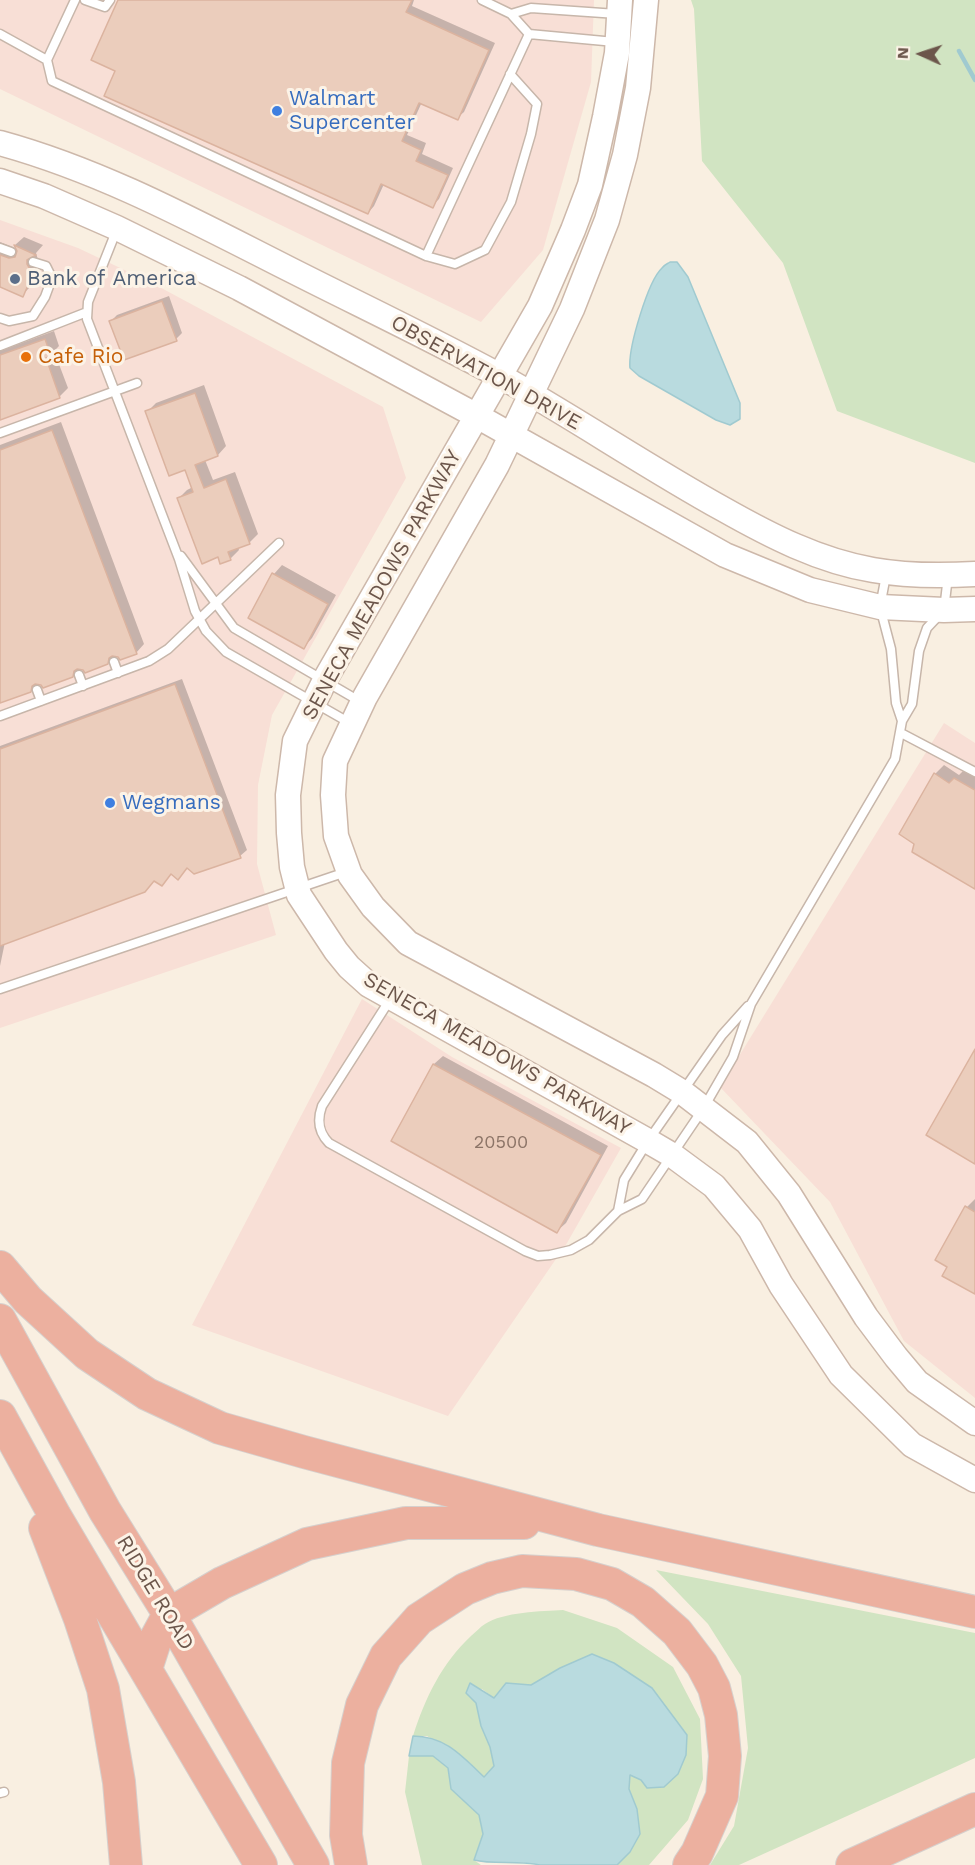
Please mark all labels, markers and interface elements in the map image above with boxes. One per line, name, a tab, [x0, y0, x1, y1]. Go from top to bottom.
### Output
north arrow	[891, 24, 951, 84]
text: N	[893, 47, 912, 59]
place label: Walmart Supercenter	[289, 86, 415, 136]
marker: Walmart Supercenter	[270, 104, 284, 118]
place label: Bank of America	[27, 266, 196, 292]
marker: Bank of America	[8, 272, 22, 286]
street label: OBSERVATION DRIVE	[386, 310, 586, 436]
place label: Cafe Rio	[38, 344, 123, 370]
marker: Cafe Rio	[19, 350, 33, 364]
street label: SENECA MEADOWS PARKWAY	[297, 446, 467, 724]
place label: Wegmans	[122, 790, 221, 816]
marker: Wegmans	[103, 796, 117, 810]
street label: SENECA MEADOWS PARKWAY	[359, 967, 635, 1141]
house number: 20500	[474, 1132, 528, 1154]
street label: RIDGE ROAD	[111, 1531, 199, 1655]

